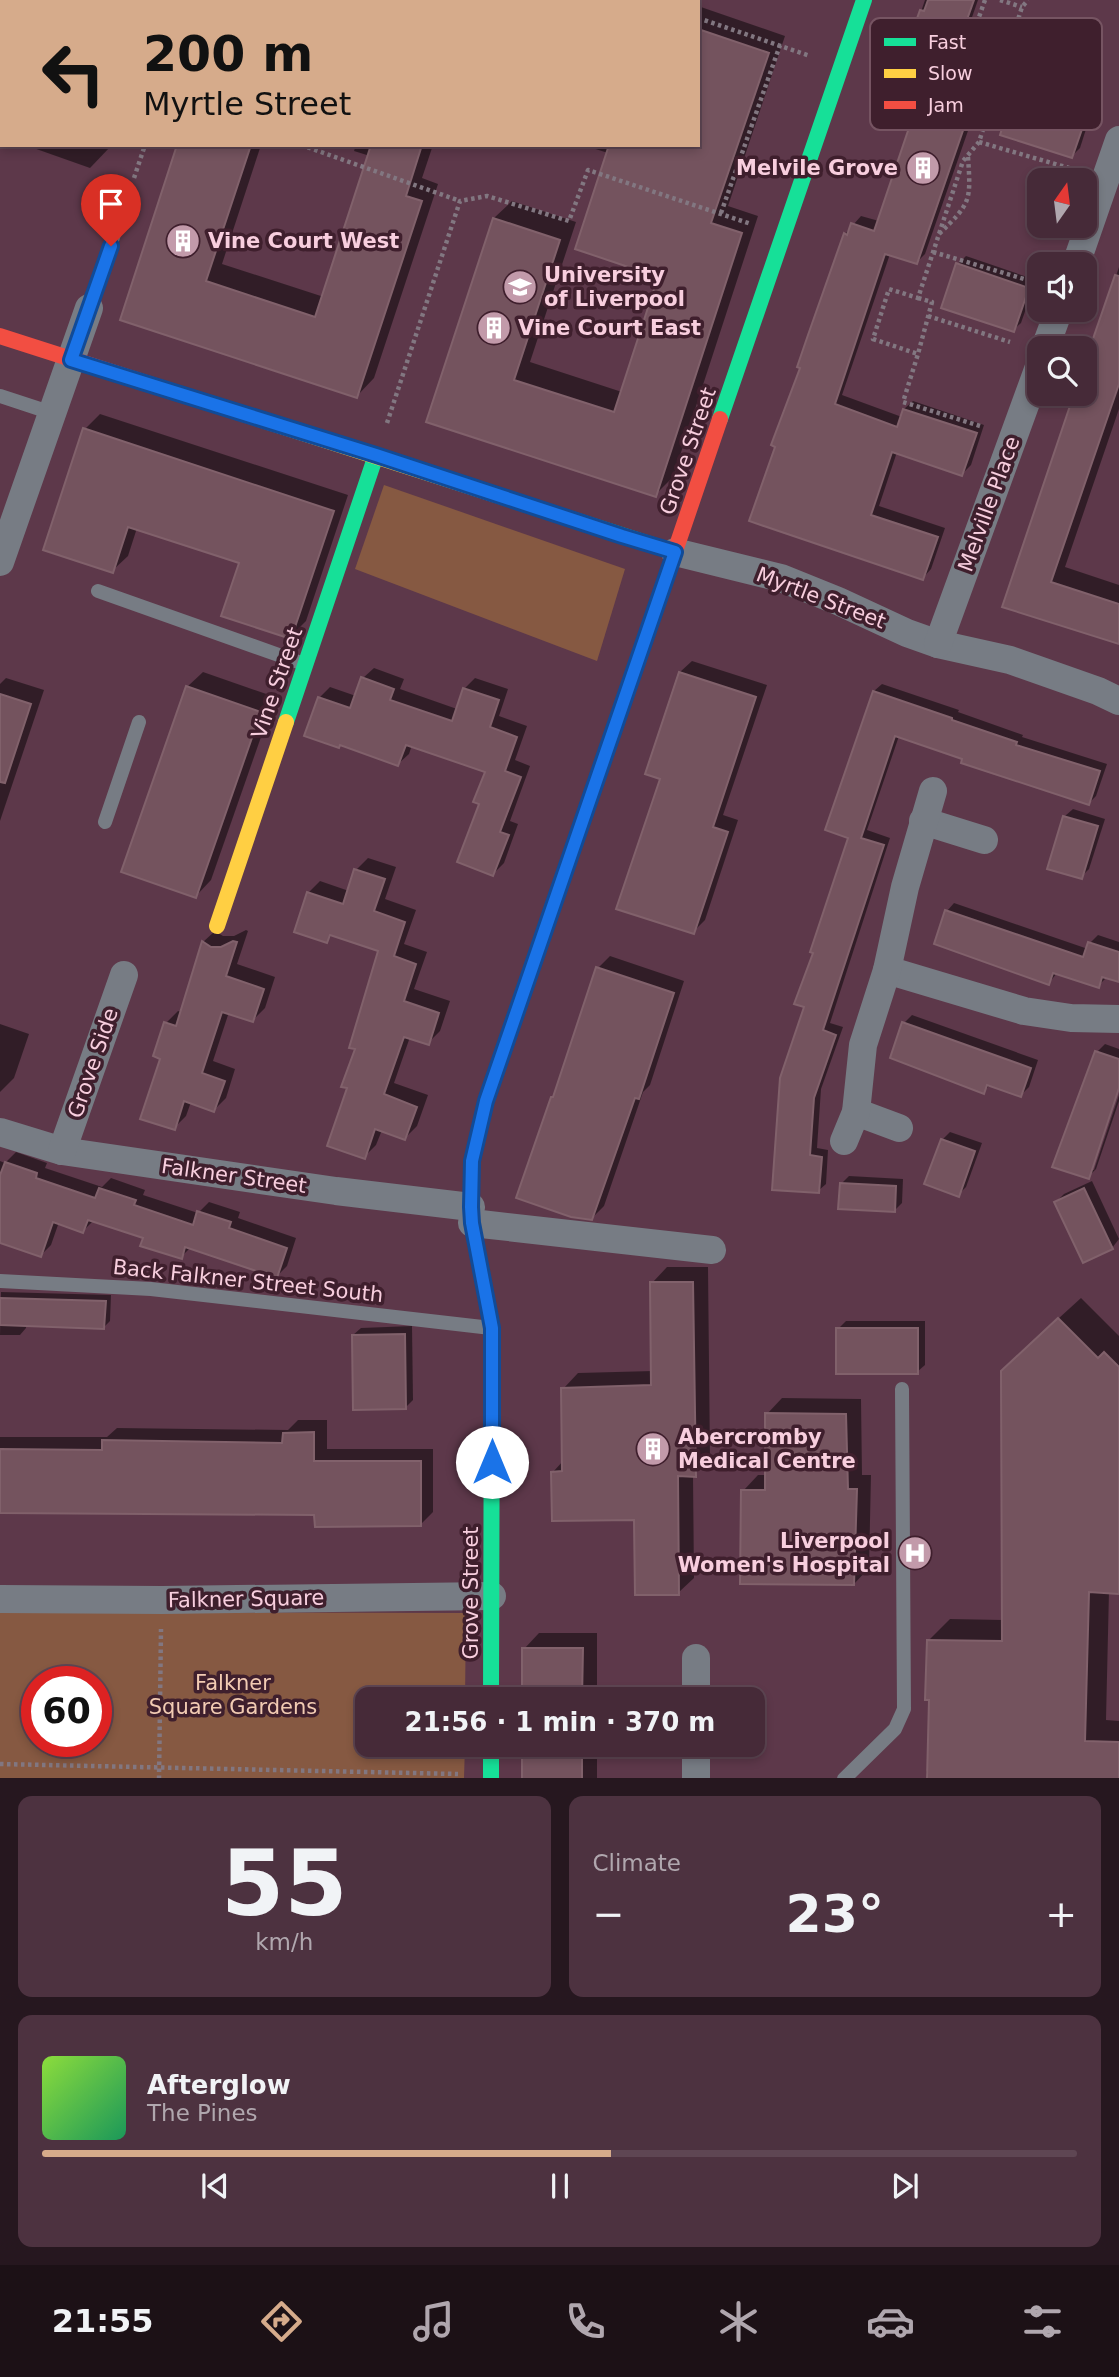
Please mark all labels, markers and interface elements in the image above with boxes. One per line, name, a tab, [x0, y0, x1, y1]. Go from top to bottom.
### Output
legend	[870, 18, 1102, 130]
text: 200 m	[143, 26, 313, 83]
icon: left	[28, 28, 119, 119]
text: Fast	[928, 31, 966, 53]
text: Slow	[928, 62, 973, 84]
text: Myrtle Street	[143, 85, 351, 123]
text: Jam	[927, 94, 964, 116]
building icon: Melvile Grove	[904, 149, 942, 187]
place label: Melvile Grove	[736, 156, 898, 180]
north arrow	[1027, 168, 1097, 238]
map controls	[1027, 168, 1097, 406]
pin	[81, 174, 141, 246]
icon: arrive	[92, 185, 130, 223]
building icon: Vine Court West	[164, 222, 202, 260]
place label: Vine Court West	[208, 229, 399, 253]
button: sound	[1027, 252, 1097, 322]
place label: University of Liverpool	[544, 263, 685, 311]
school or university icon: University of Liverpool	[501, 268, 539, 306]
building icon: Vine Court East	[475, 309, 513, 347]
place label: Vine Court East	[518, 316, 701, 340]
button: search	[1027, 336, 1097, 406]
street label: Grove Street	[655, 384, 721, 518]
street label: Melville Place	[953, 433, 1025, 575]
street label: Myrtle Street	[753, 562, 889, 634]
street label: Vine Street	[247, 624, 307, 742]
street label: Grove Side	[63, 1005, 123, 1121]
street label: Falkner Street	[160, 1154, 308, 1198]
street label: Back Falkner Street South	[112, 1255, 384, 1307]
position arrow	[455, 1425, 529, 1499]
place label: Abercromby Medical Centre	[678, 1425, 856, 1473]
building icon: Abercromby Medical Centre	[634, 1430, 672, 1468]
street label: Grove Street	[459, 1526, 483, 1660]
place label: Liverpool Women's Hospital	[678, 1529, 890, 1577]
hospital icon: Liverpool Women's Hospital	[896, 1534, 934, 1572]
street label: Falkner Square	[168, 1586, 324, 1612]
speed limit sign: 60	[21, 1666, 112, 1757]
park label: Falkner Square Gardens	[149, 1671, 317, 1719]
text: 21:56 · 1 min · 370 m	[405, 1707, 715, 1737]
text: 55	[221, 1831, 348, 1936]
text: Climate	[593, 1850, 681, 1876]
text: 23°	[786, 1884, 884, 1944]
text: −	[593, 1892, 624, 1936]
text: +	[1045, 1892, 1077, 1936]
text: km/h	[255, 1929, 313, 1955]
text: Afterglow	[147, 2070, 291, 2100]
text: The Pines	[147, 2100, 258, 2126]
icon: previous	[196, 2167, 234, 2205]
icon: pause	[541, 2167, 579, 2205]
icon: next	[886, 2167, 924, 2205]
icon: directions	[257, 2297, 306, 2346]
icon: music	[409, 2297, 458, 2346]
icon: phone	[561, 2297, 610, 2346]
icon: climate	[714, 2297, 763, 2346]
icon: car	[866, 2297, 915, 2346]
icon: filters	[1018, 2297, 1067, 2346]
text: 21:55	[52, 2302, 154, 2340]

